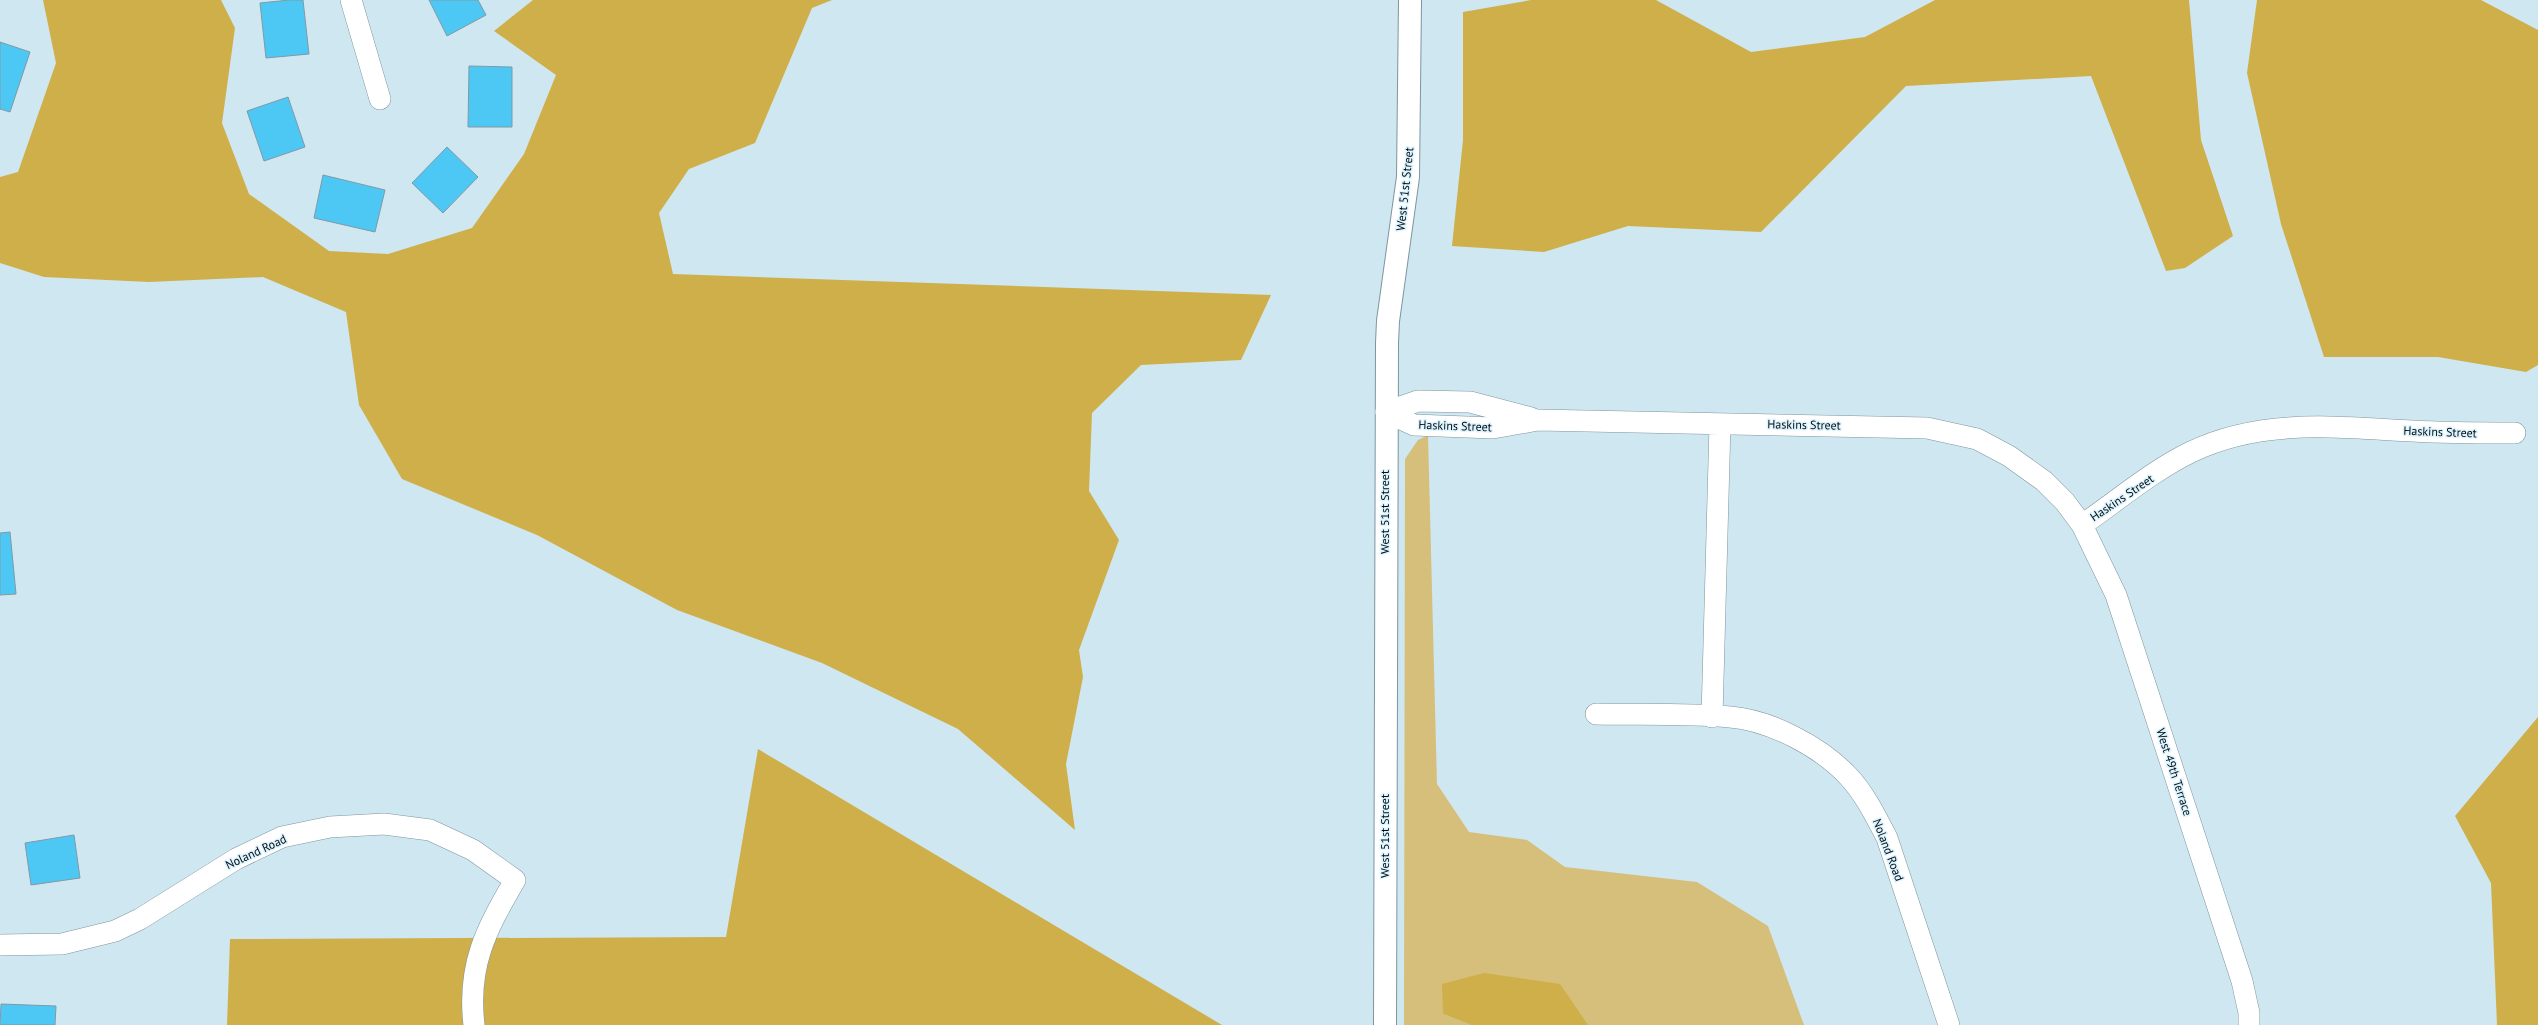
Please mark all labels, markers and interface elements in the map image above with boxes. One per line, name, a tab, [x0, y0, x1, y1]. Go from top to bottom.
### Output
street label: West 51st Street	[1393, 146, 1416, 231]
street label: Haskins Street	[1767, 416, 1841, 433]
street label: Haskins Street	[1418, 417, 1492, 434]
street label: Haskins Street	[2403, 423, 2477, 440]
street label: West 51st Street	[1377, 470, 1392, 554]
street label: Haskins Street	[2087, 471, 2156, 524]
street label: West 49th Terrace	[2153, 726, 2196, 817]
street label: West 51st Street	[1377, 794, 1392, 878]
street label: Noland Road	[1870, 817, 1907, 883]
street label: Noland Road	[223, 831, 289, 872]

